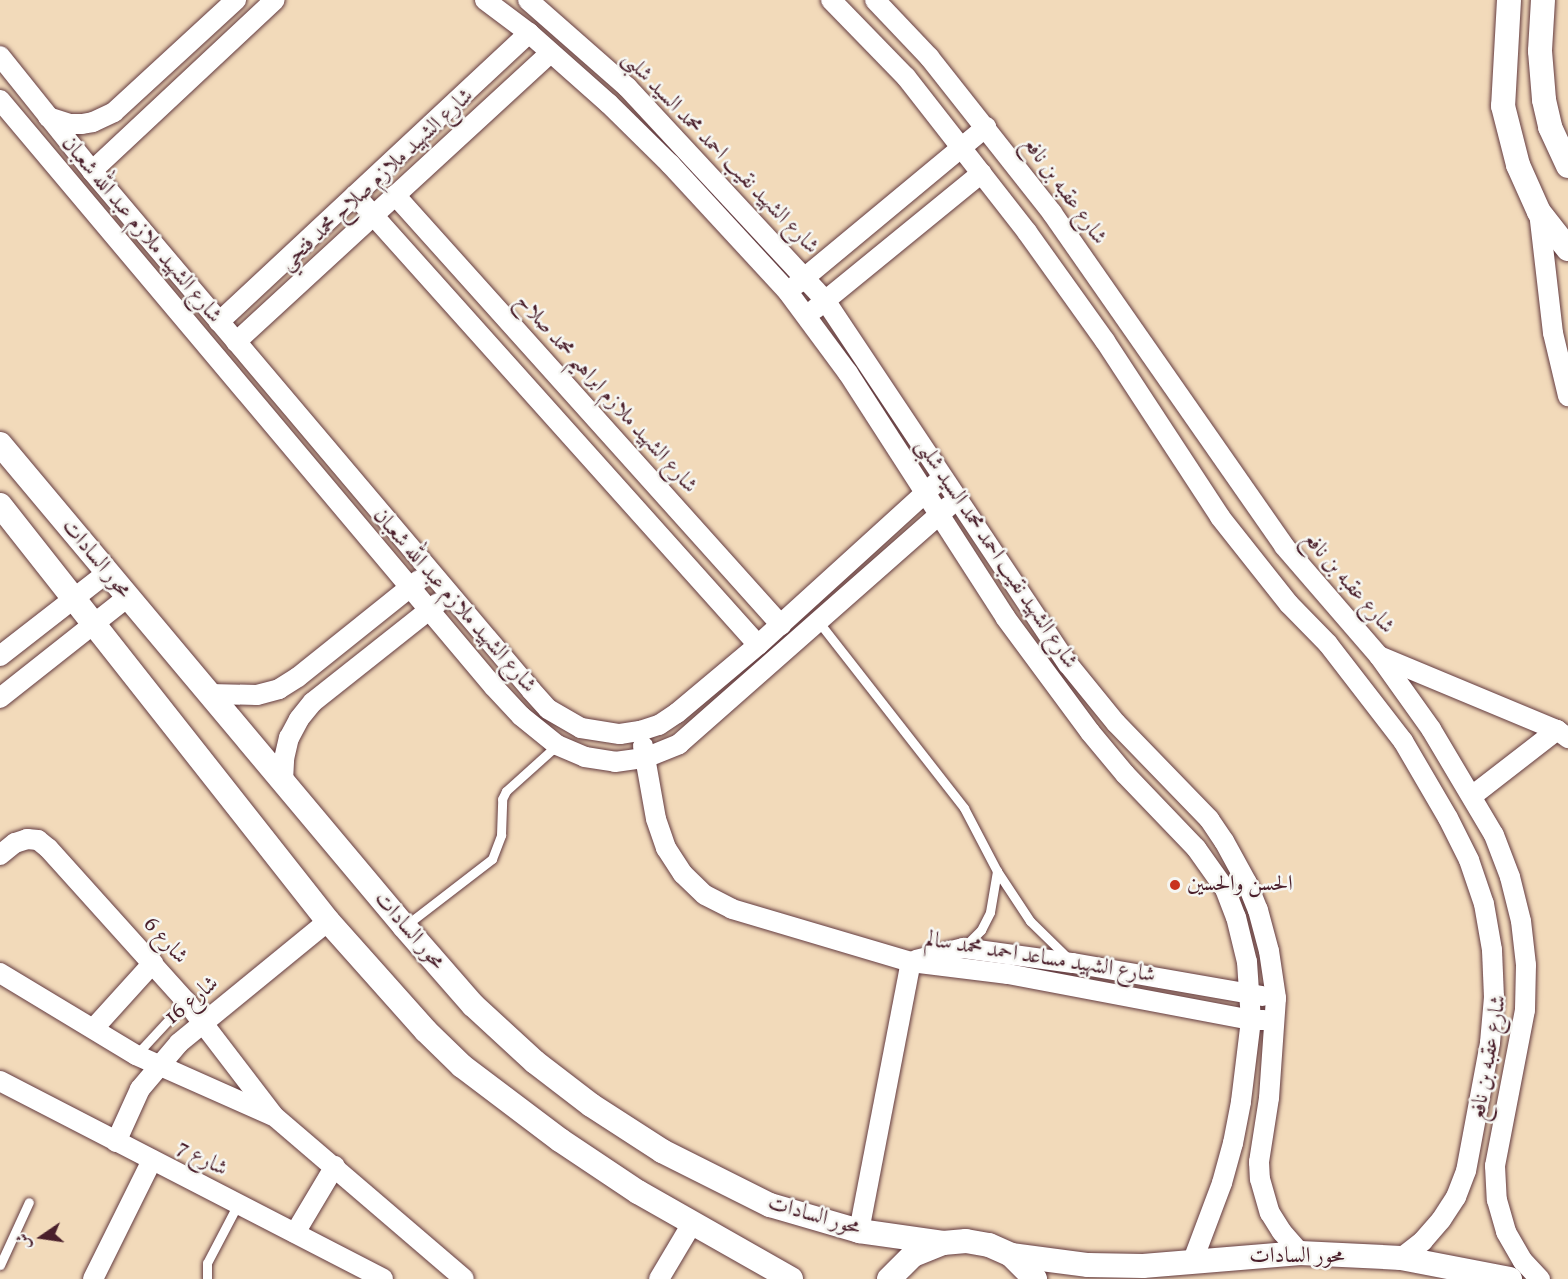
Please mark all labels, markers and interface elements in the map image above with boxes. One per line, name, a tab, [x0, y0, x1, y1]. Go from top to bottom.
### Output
street label: شارع الشهيد نقيب احمد محمد السيد شلبى	[616, 46, 824, 260]
street label: شارع الشهيد ملازم صلاح محمد فتحي	[275, 83, 479, 277]
street label: شارع الشهيد ملازم عبد الله شعبان	[55, 131, 227, 329]
street label: شارع عقبه بن نافع	[1016, 132, 1112, 250]
street label: شارع الشهيد ملازم ابراهيم محمد صلاح	[509, 289, 703, 499]
street label: شارع الشهيد نقيب احمد محمد السيد شلبى	[909, 434, 1083, 674]
street label: شارع الشهيد ملازم عبد الله شعبان	[367, 503, 541, 699]
street label: محور السادات	[55, 514, 137, 604]
street label: شارع عقبه بن نافع	[1296, 526, 1400, 640]
place label: الحسن والحسين	[1187, 872, 1293, 898]
marker: الحسن والحسين	[1168, 878, 1182, 892]
street label: محور السادات	[368, 886, 450, 976]
street label: شارع 6	[137, 912, 193, 970]
street label: شارع الشهيد مساعد احمد محمد سالم	[923, 927, 1157, 989]
street label: شارع 16	[160, 971, 224, 1031]
street label: شارع عقبه بن نافع	[1465, 993, 1513, 1123]
street label: شارع 7	[172, 1135, 232, 1183]
street label: محور السادات	[765, 1190, 863, 1242]
north arrow	[12, 1207, 72, 1267]
text: ش	[12, 1231, 37, 1251]
street label: محور السادات	[1249, 1244, 1345, 1270]

